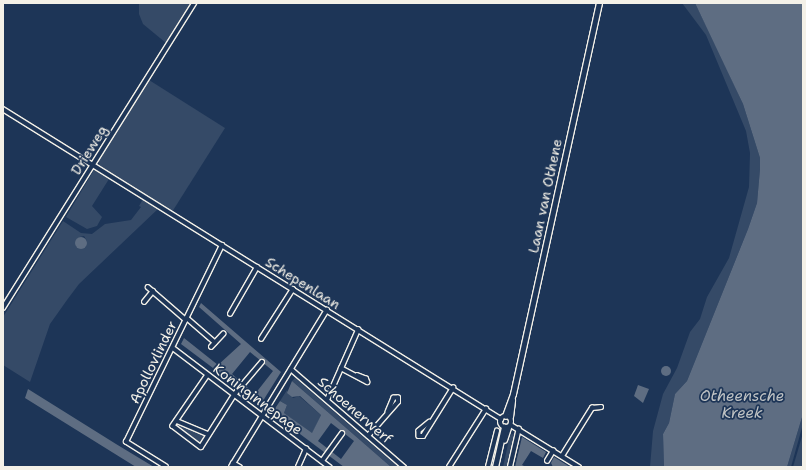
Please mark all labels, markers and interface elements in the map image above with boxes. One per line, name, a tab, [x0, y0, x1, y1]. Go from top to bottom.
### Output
street label: Drieweg	[67, 122, 111, 178]
street label: Laan van Othene	[525, 137, 565, 255]
street label: Schepenlaan	[262, 253, 344, 313]
street label: Apollovlinder	[126, 318, 180, 406]
street label: Koninginnepage	[210, 360, 306, 438]
street label: Schoenerwerf	[314, 373, 396, 447]
water label: Otheensche Kreek	[700, 387, 784, 422]

